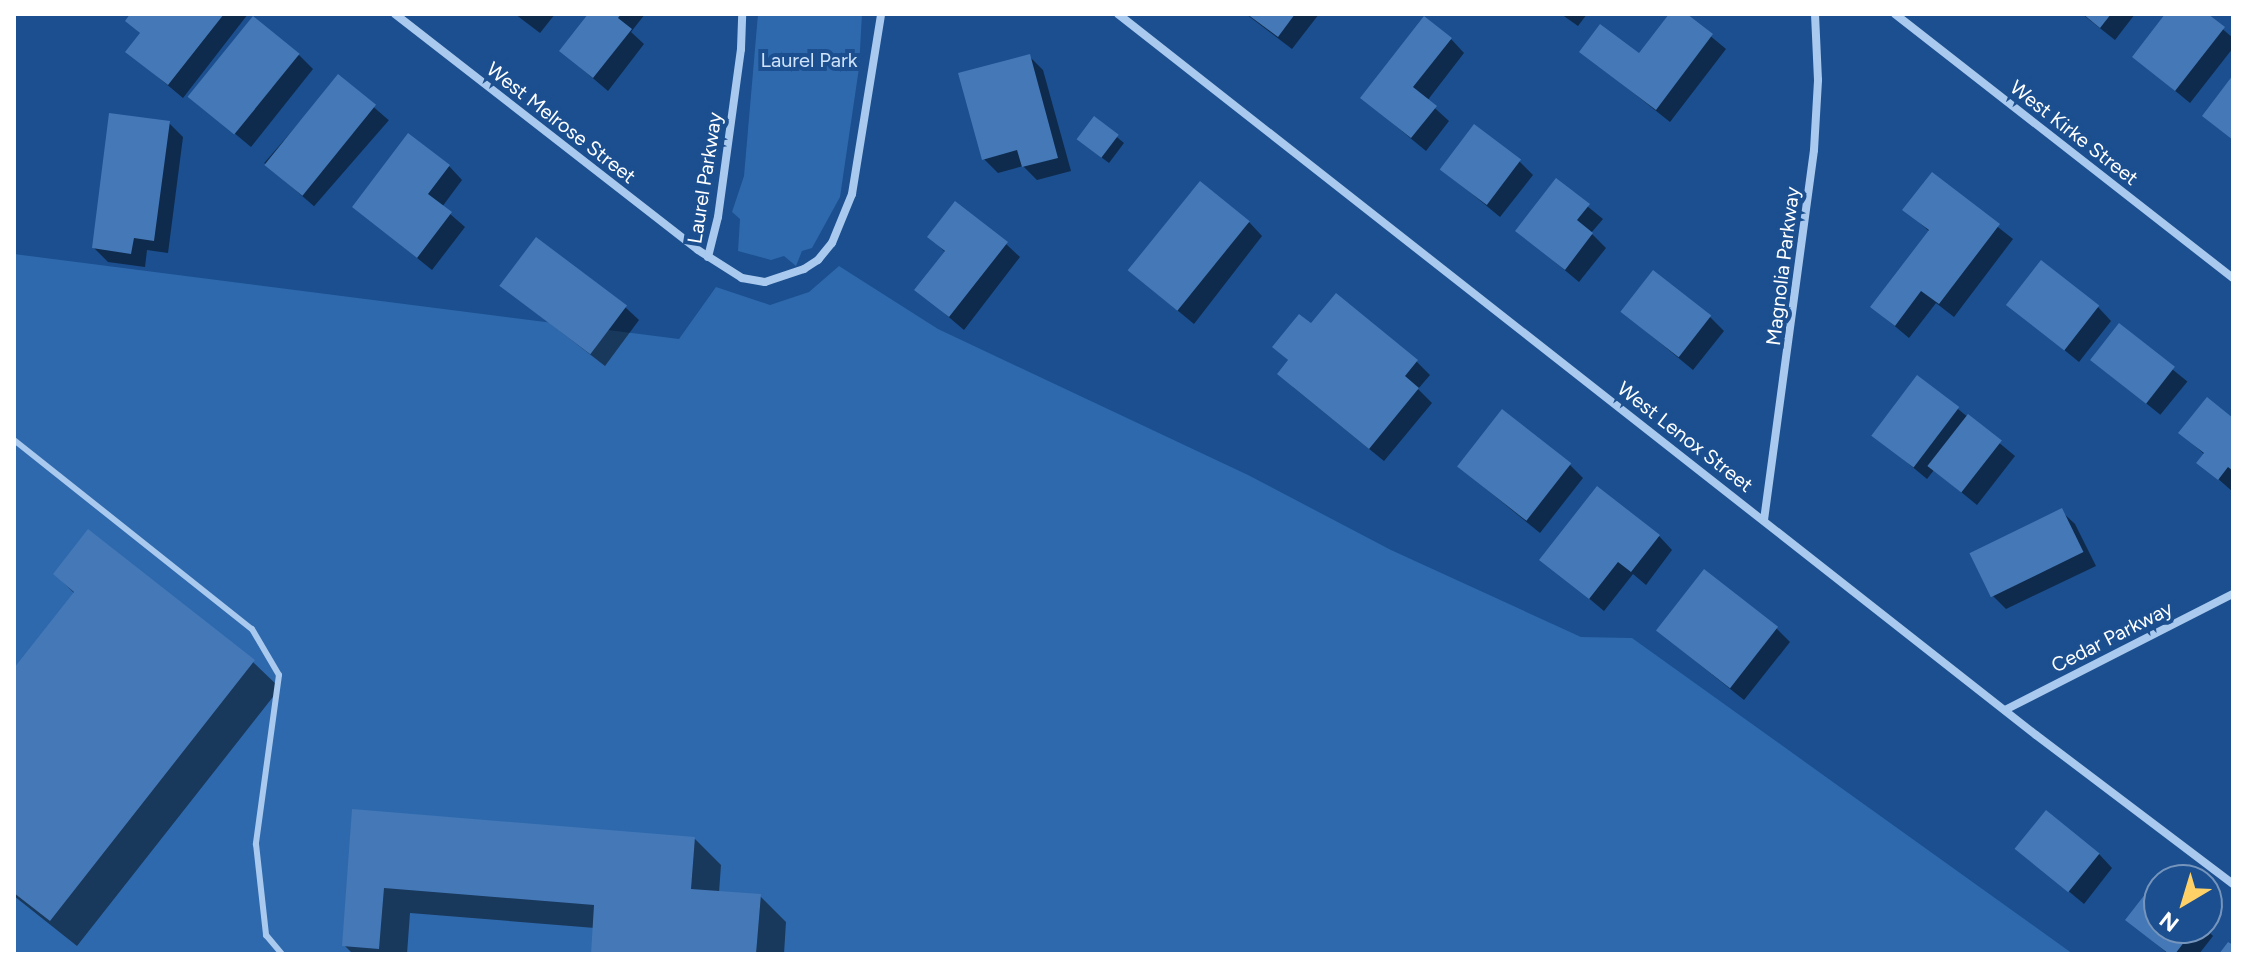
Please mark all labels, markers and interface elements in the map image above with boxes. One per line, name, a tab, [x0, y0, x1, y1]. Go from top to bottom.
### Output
park label: Laurel Park	[761, 48, 857, 72]
street label: West Melrose Street	[482, 57, 640, 189]
street label: West Kirke Street	[2005, 76, 2143, 190]
street label: Laurel Parkway	[683, 111, 727, 245]
street label: Magnolia Parkway	[1761, 185, 1805, 347]
street label: West Lenox Street	[1612, 377, 1758, 497]
street label: Cedar Parkway	[2047, 596, 2177, 678]
north arrow	[2143, 864, 2223, 944]
text: N	[2154, 906, 2184, 938]

